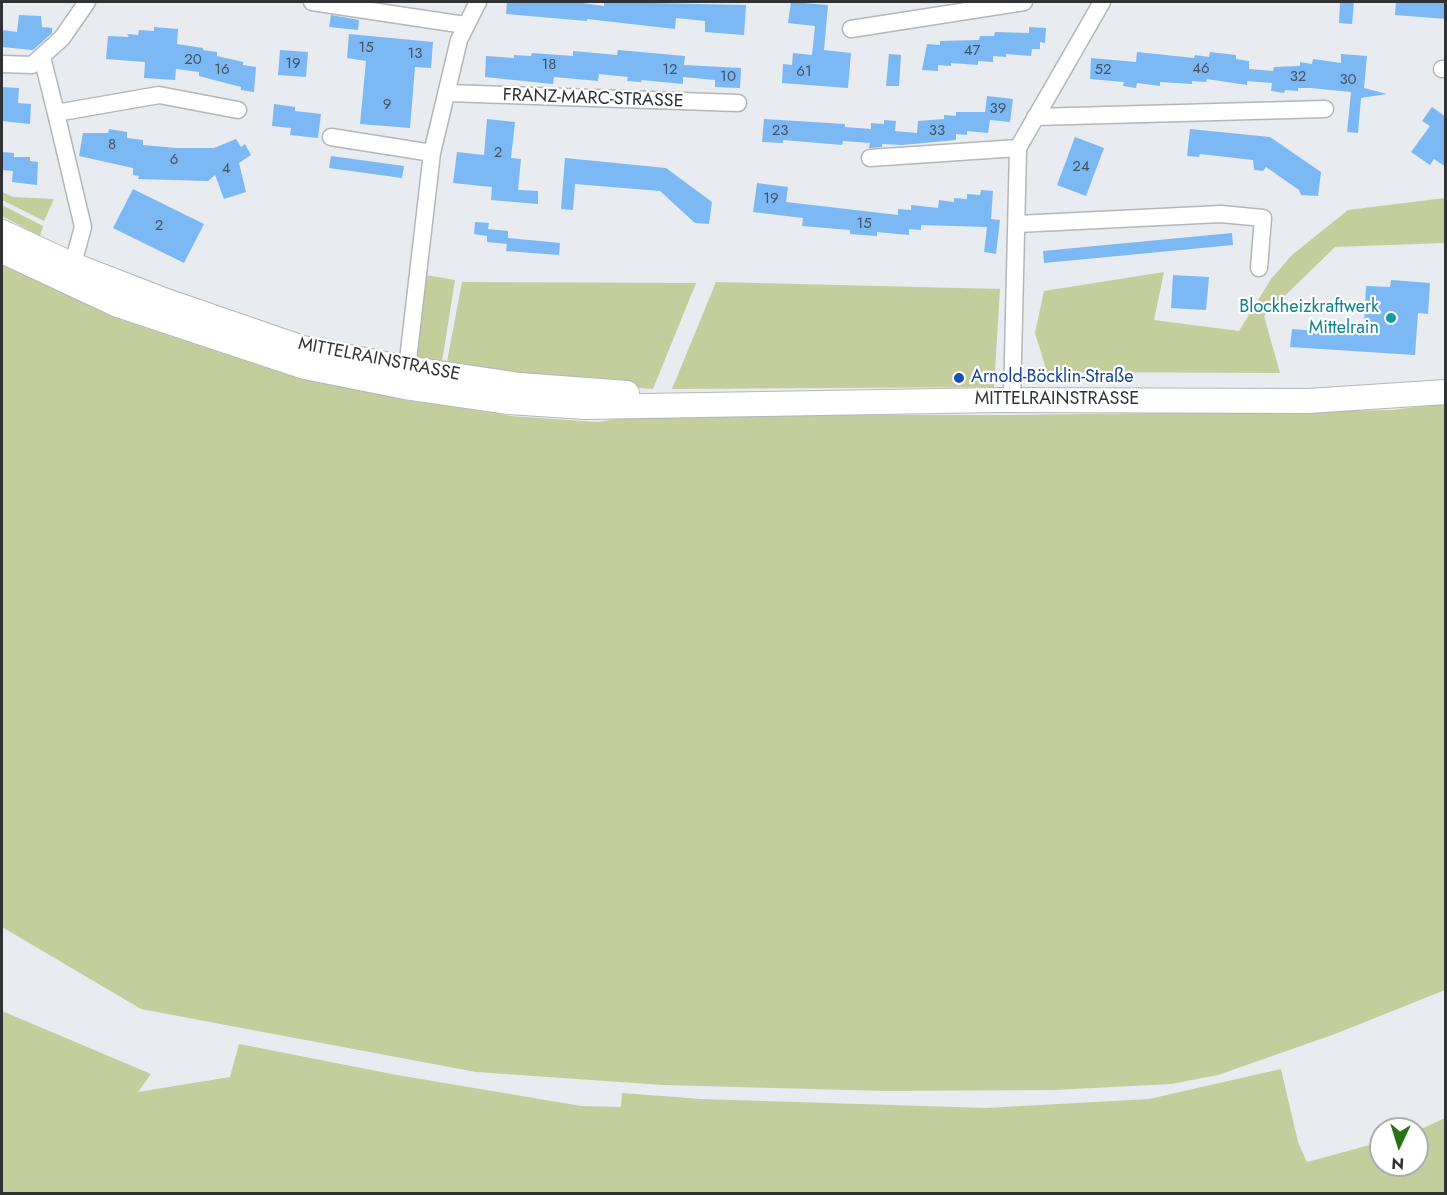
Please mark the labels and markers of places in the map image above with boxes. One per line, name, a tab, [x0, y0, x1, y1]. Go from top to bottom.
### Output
place label: Blockheizkraftwerk Mittelrain	[1239, 297, 1379, 340]
marker: Blockheizkraftwerk Mittelrain	[1384, 311, 1398, 325]
place label: Arnold-Böcklin-Straße	[971, 367, 1133, 389]
marker: Arnold-Böcklin-Straße	[952, 371, 966, 385]

